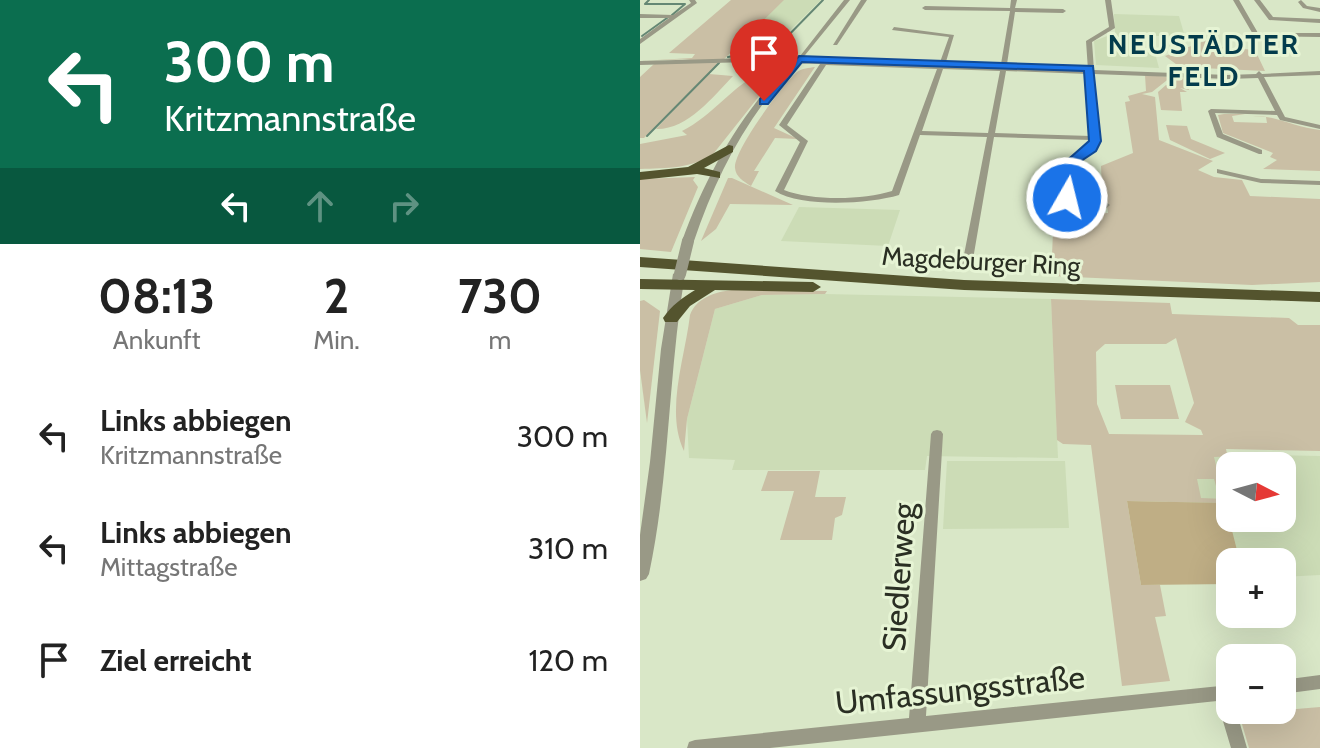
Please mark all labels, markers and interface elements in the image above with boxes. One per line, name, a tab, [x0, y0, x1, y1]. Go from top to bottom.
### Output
pin	[730, 19, 798, 101]
district label: NEUSTÄDTER FELD	[1108, 27, 1300, 93]
text: 300 m	[164, 28, 335, 96]
icon: arrive	[742, 31, 786, 75]
icon: left	[32, 32, 136, 136]
text: Kritzmannstraße	[164, 96, 416, 140]
position arrow	[1025, 156, 1109, 240]
icon: left	[214, 184, 258, 228]
icon: ahead	[298, 184, 342, 228]
icon: right	[382, 184, 426, 228]
street label: Magdeburger Ring	[881, 240, 1082, 282]
text: 08:13	[98, 267, 215, 325]
text: 2	[324, 267, 349, 325]
text: 730	[458, 267, 542, 325]
text: Ankunft	[113, 324, 200, 356]
text: Min.	[313, 324, 360, 356]
text: m	[488, 324, 511, 356]
text: Links abbiegen	[100, 402, 292, 439]
icon: left	[32, 414, 76, 458]
text: 300 m	[517, 418, 608, 455]
text: Kritzmannstraße	[100, 439, 282, 471]
north arrow	[1216, 452, 1296, 532]
map controls	[1216, 452, 1296, 724]
street label: Siedlerweg	[874, 500, 923, 652]
text: Links abbiegen	[100, 514, 292, 551]
icon: left	[32, 526, 76, 570]
text: 310 m	[528, 530, 608, 567]
button: +	[1216, 548, 1296, 628]
text: Mittagstraße	[100, 551, 238, 583]
icon: arrive	[32, 638, 76, 682]
text: Ziel erreicht	[100, 642, 251, 679]
text: 120 m	[528, 642, 608, 679]
button: −	[1216, 644, 1296, 724]
street label: Umfassungsstraße	[833, 657, 1087, 722]

